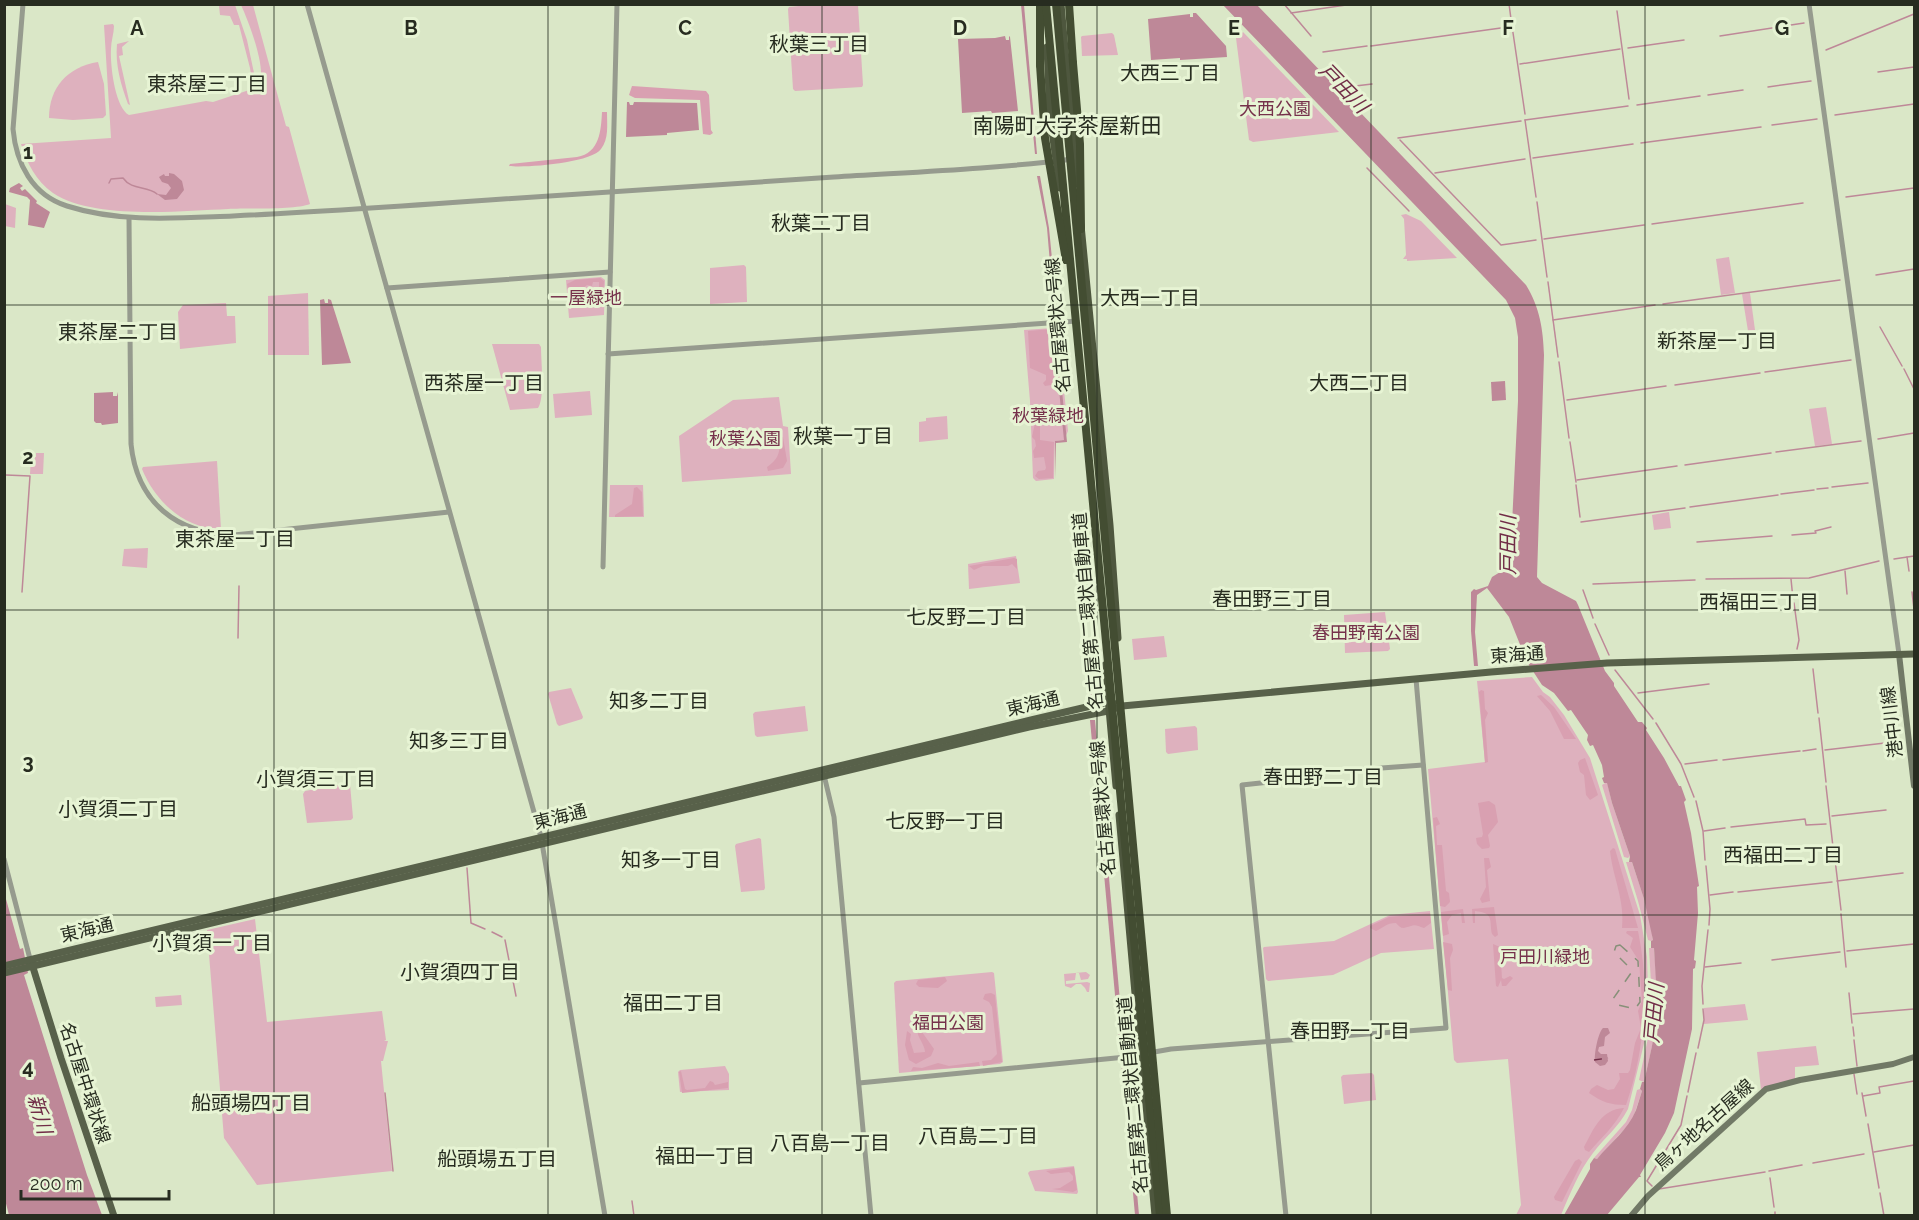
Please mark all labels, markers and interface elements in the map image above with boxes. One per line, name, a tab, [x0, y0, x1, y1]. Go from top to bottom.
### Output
text: A	[130, 16, 144, 40]
text: B	[404, 16, 418, 40]
text: C	[678, 16, 692, 40]
text: D	[953, 16, 967, 40]
text: E	[1228, 16, 1240, 40]
text: F	[1502, 16, 1514, 40]
text: G	[1775, 16, 1789, 40]
district label: 秋葉三丁目	[769, 32, 869, 56]
water label: 戸田川	[1315, 58, 1375, 119]
district label: 大西三丁目	[1120, 61, 1220, 85]
district label: 東茶屋三丁目	[147, 72, 267, 96]
park label: 大西公園	[1239, 98, 1311, 119]
district label: 南陽町大字茶屋新田	[973, 113, 1162, 138]
text: 1	[23, 140, 33, 164]
district label: 秋葉二丁目	[771, 211, 871, 235]
street label: 名古屋環状2号線	[1041, 257, 1074, 393]
district label: 大西一丁目	[1100, 286, 1200, 310]
park label: 一屋緑地	[550, 287, 622, 308]
district label: 東茶屋二丁目	[58, 320, 178, 344]
district label: 新茶屋一丁目	[1657, 329, 1777, 353]
district label: 西茶屋一丁目	[424, 371, 544, 395]
district label: 大西二丁目	[1309, 371, 1409, 395]
park label: 秋葉緑地	[1012, 405, 1084, 426]
district label: 秋葉一丁目	[793, 424, 893, 448]
park label: 秋葉公園	[709, 428, 781, 449]
text: 2	[22, 445, 34, 469]
street label: 名古屋第二環状自動車道	[1068, 512, 1107, 711]
water label: 戸田川	[1496, 513, 1520, 575]
district label: 東茶屋一丁目	[175, 527, 295, 551]
district label: 春田野三丁目	[1212, 587, 1332, 611]
district label: 西福田三丁目	[1699, 590, 1819, 614]
district label: 七反野二丁目	[906, 605, 1026, 629]
park label: 春田野南公園	[1312, 622, 1420, 643]
street label: 東海通	[1489, 642, 1545, 667]
street label: 港中川線	[1877, 685, 1906, 759]
street label: 東海通	[1004, 687, 1062, 720]
district label: 知多二丁目	[609, 689, 709, 713]
district label: 知多三丁目	[409, 729, 509, 753]
street label: 名古屋環状2号線	[1086, 740, 1119, 876]
text: 3	[22, 750, 34, 774]
district label: 春田野二丁目	[1263, 765, 1383, 789]
district label: 小賀須三丁目	[256, 767, 376, 791]
district label: 小賀須二丁目	[58, 797, 178, 821]
street label: 東海通	[531, 800, 589, 833]
district label: 七反野一丁目	[885, 809, 1005, 833]
district label: 西福田二丁目	[1723, 843, 1843, 867]
district label: 知多一丁目	[621, 848, 721, 872]
street label: 東海通	[58, 913, 116, 946]
district label: 小賀須一丁目	[152, 931, 272, 955]
park label: 戸田川緑地	[1500, 946, 1590, 967]
district label: 小賀須四丁目	[400, 960, 520, 984]
water label: 戸田川	[1639, 980, 1669, 1044]
district label: 福田二丁目	[623, 991, 723, 1015]
street label: 名古屋第二環状自動車道	[1113, 996, 1152, 1195]
park label: 福田公園	[912, 1012, 984, 1033]
district label: 春田野一丁目	[1290, 1019, 1410, 1043]
street label: 名古屋中環状線	[56, 1020, 115, 1146]
text: 4	[22, 1055, 34, 1079]
street label: 鳥ヶ地名古屋線	[1650, 1075, 1758, 1175]
water label: 新川	[23, 1091, 58, 1138]
district label: 船頭場四丁目	[191, 1091, 311, 1115]
district label: 八百島二丁目	[918, 1124, 1038, 1148]
district label: 八百島一丁目	[770, 1131, 890, 1155]
district label: 福田一丁目	[655, 1144, 755, 1168]
district label: 船頭場五丁目	[437, 1147, 557, 1171]
scale bar	[21, 1163, 170, 1201]
text: 200 m	[30, 1173, 83, 1194]

